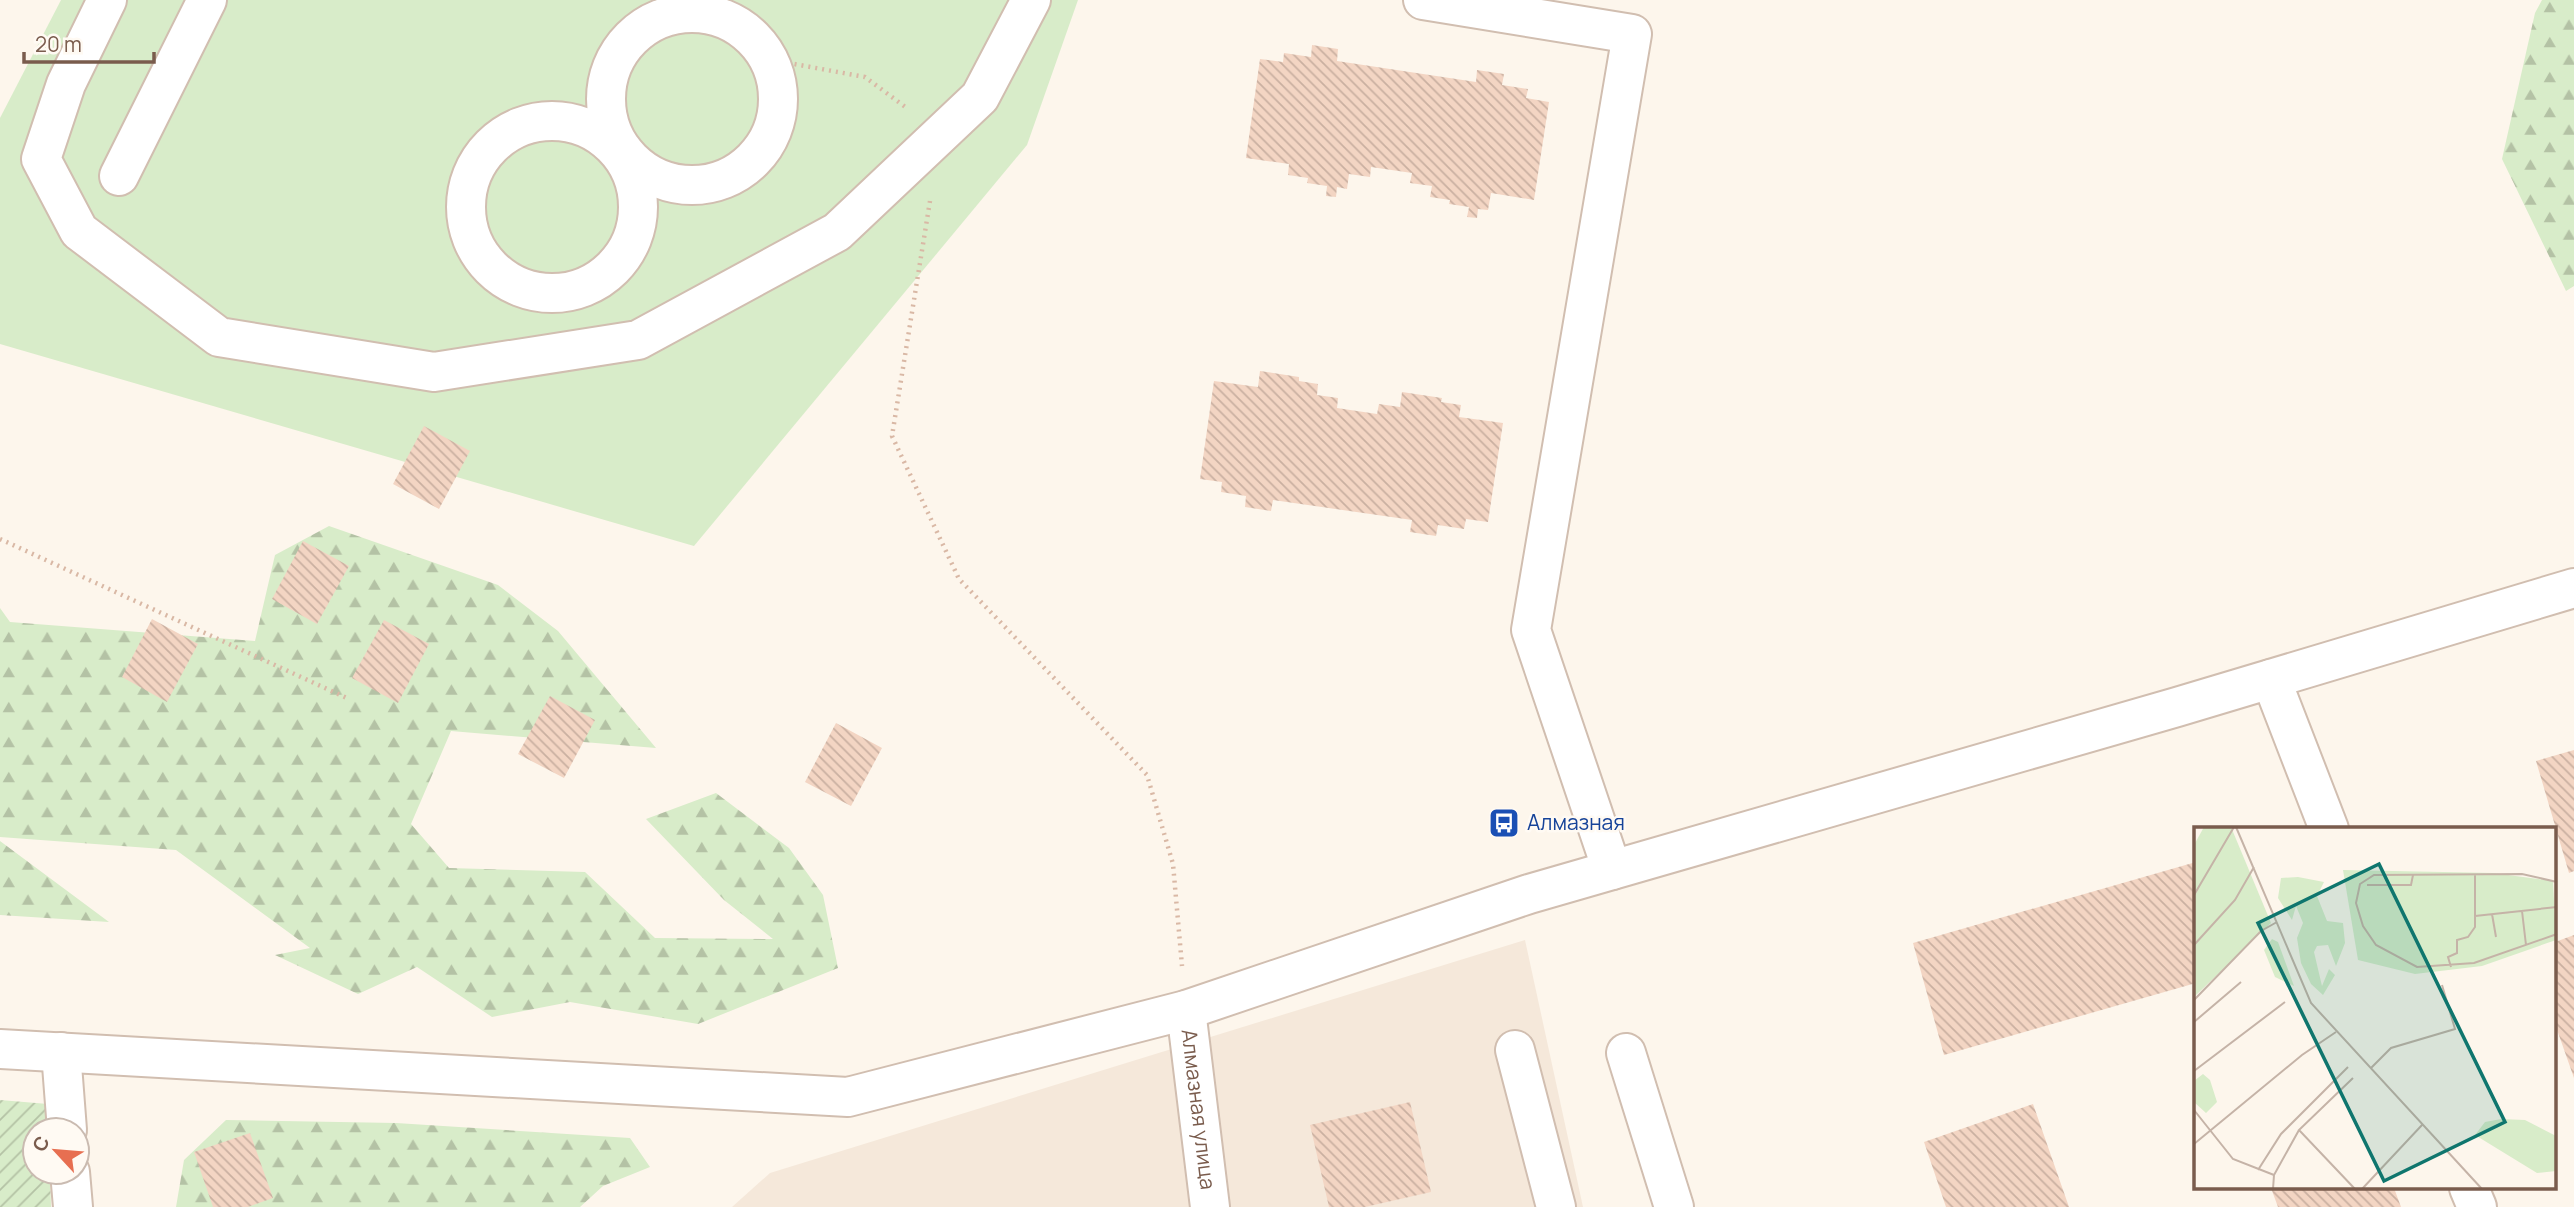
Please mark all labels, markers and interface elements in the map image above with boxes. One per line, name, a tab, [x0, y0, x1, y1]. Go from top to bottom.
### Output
scale bar	[24, 21, 154, 65]
text: 20 m	[35, 30, 82, 58]
bus stop icon: Алмазная	[1487, 806, 1521, 840]
place label: Алмазная	[1527, 808, 1625, 836]
inset map	[2194, 827, 2556, 1190]
street label: Алмазная улица	[1175, 1027, 1223, 1191]
north arrow	[21, 1116, 91, 1186]
text: С	[26, 1132, 55, 1156]

